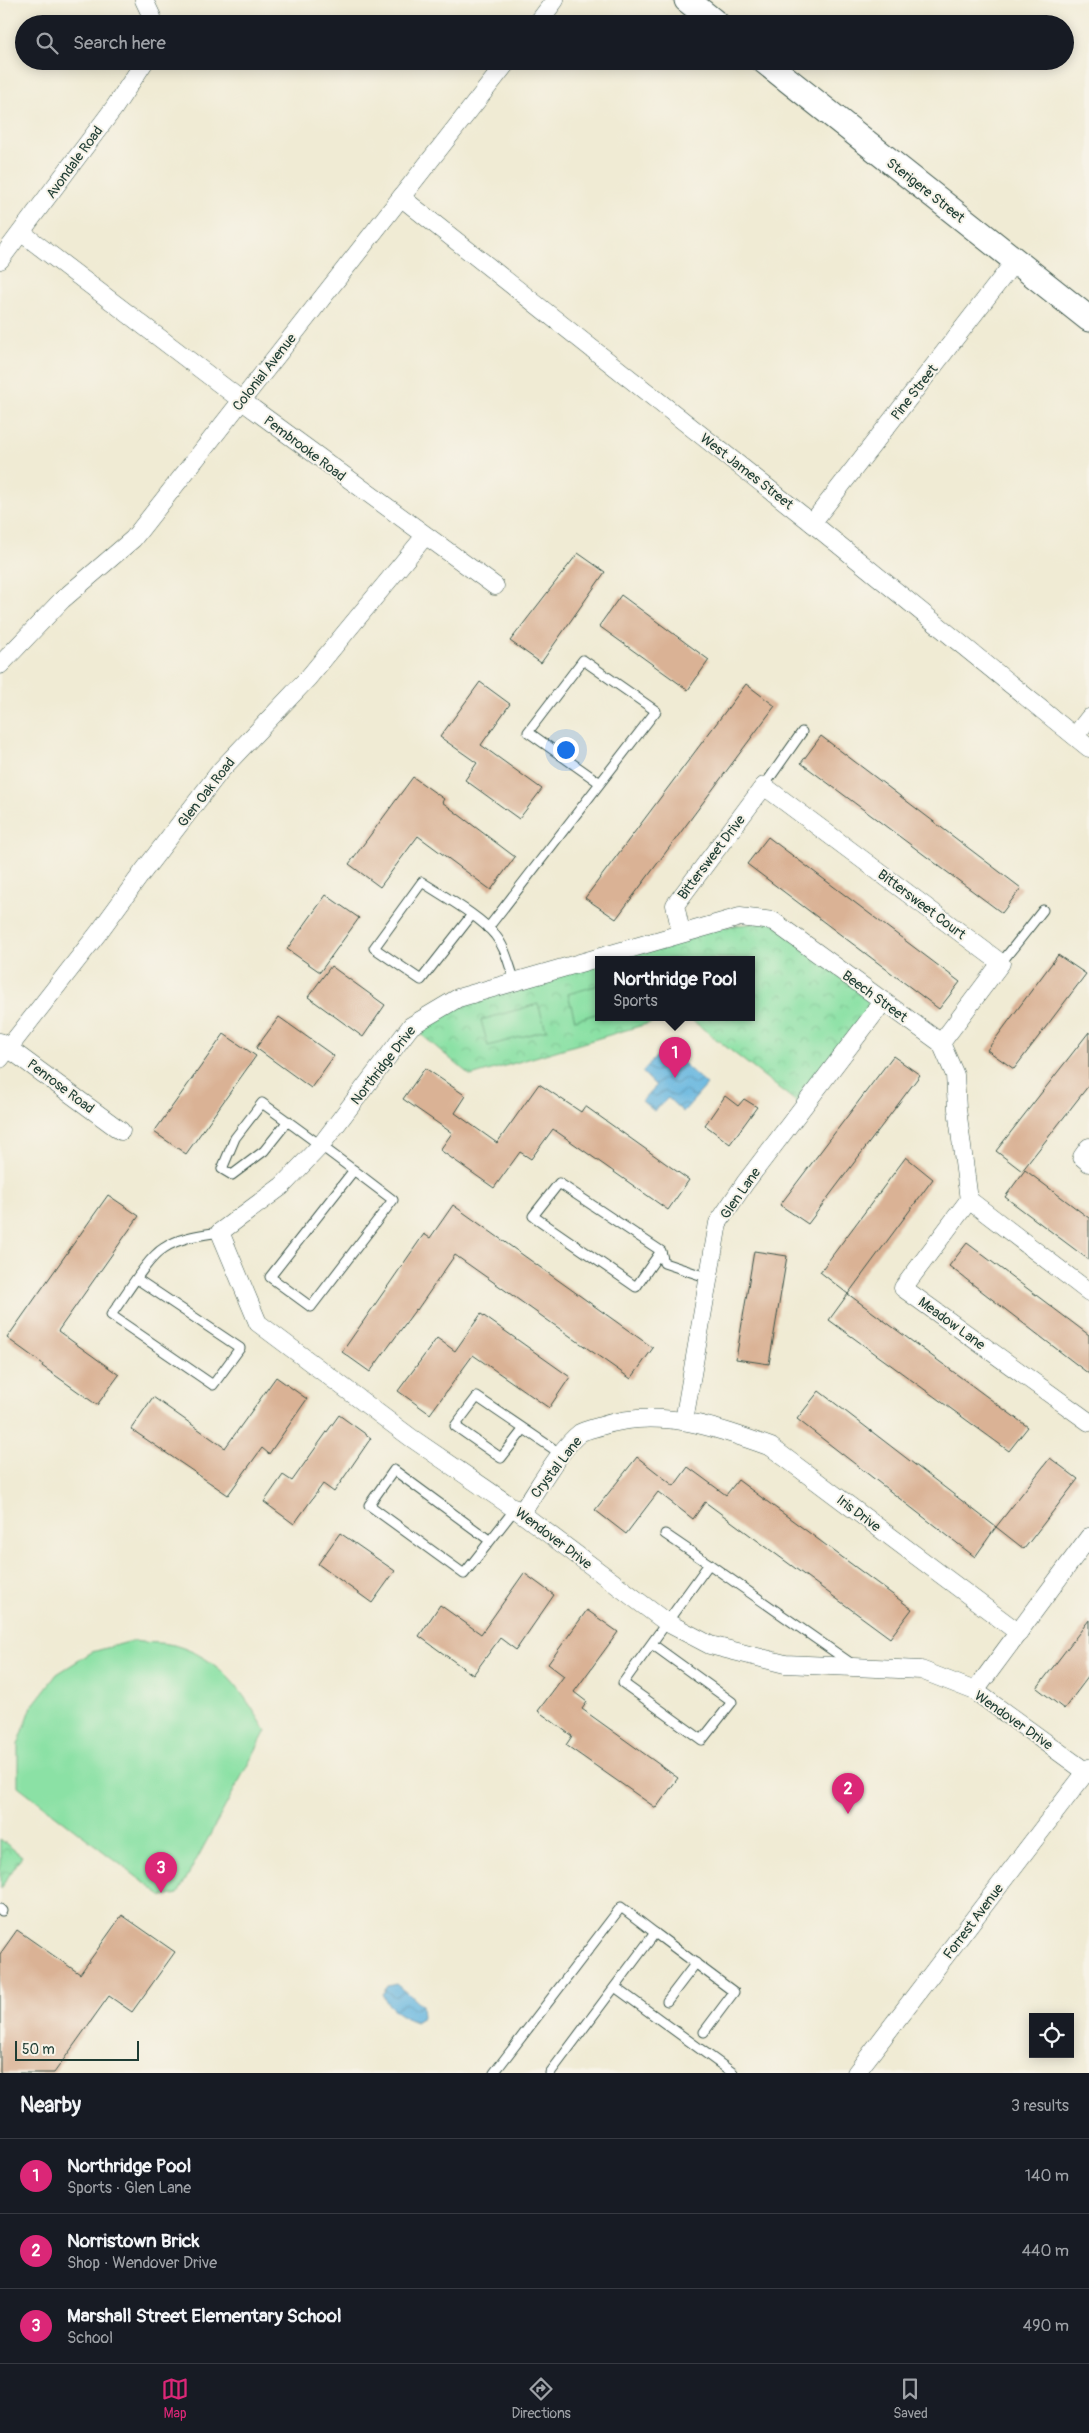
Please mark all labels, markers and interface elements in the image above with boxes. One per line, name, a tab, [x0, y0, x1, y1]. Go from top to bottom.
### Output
search box	[15, 15, 1074, 70]
icon: search	[33, 29, 61, 57]
text: Search here	[73, 31, 166, 55]
street label: Avondale Road	[42, 123, 106, 202]
street label: Sterigere Street	[883, 155, 969, 226]
street label: Colonial Avenue	[229, 330, 300, 414]
street label: Pine Street	[887, 361, 942, 424]
street label: Pembrooke Road	[260, 412, 349, 485]
street label: West James Street	[697, 430, 797, 513]
your location	[553, 737, 579, 763]
street label: Glen Oak Road	[174, 754, 239, 830]
street label: Bittersweet Drive	[674, 812, 749, 903]
street label: Bittersweet Court	[874, 866, 969, 943]
popup	[595, 956, 755, 1021]
text: Northridge Pool	[613, 967, 737, 991]
street label: Beech Street	[839, 967, 911, 1026]
text: Sports	[613, 991, 658, 1011]
street label: Northridge Drive	[347, 1022, 419, 1108]
pin: 1	[659, 1037, 691, 1078]
street label: Penrose Road	[24, 1056, 98, 1117]
street label: Glen Lane	[717, 1164, 764, 1222]
street label: Meadow Lane	[915, 1293, 989, 1353]
street label: Crystal Lane	[527, 1433, 586, 1501]
street label: Iris Drive	[833, 1491, 884, 1535]
street label: Wendover Drive	[512, 1504, 596, 1573]
street label: Wendover Drive	[971, 1687, 1056, 1754]
pin: 2	[832, 1773, 864, 1814]
pin: 3	[145, 1852, 177, 1893]
street label: Forrest Avenue	[940, 1880, 1007, 1962]
map controls	[1029, 2013, 1074, 2058]
button: locate	[1029, 2013, 1074, 2058]
scale bar	[15, 2038, 139, 2061]
text: 50 m	[22, 2041, 55, 2058]
text: Nearby	[20, 2092, 81, 2119]
text: 3 results	[1011, 2096, 1069, 2116]
text: Northridge Pool	[67, 2154, 191, 2178]
text: 1	[33, 2166, 39, 2186]
text: 140 m	[1025, 2166, 1069, 2186]
text: Sports · Glen Lane	[67, 2178, 191, 2198]
text: Norristown Brick	[67, 2229, 199, 2253]
text: 2	[32, 2241, 40, 2261]
text: 440 m	[1022, 2241, 1069, 2261]
text: Shop · Wendover Drive	[67, 2253, 217, 2273]
text: Marshall Street Elementary School	[67, 2304, 341, 2328]
text: 3	[32, 2316, 40, 2336]
text: 490 m	[1023, 2316, 1069, 2336]
text: School	[67, 2328, 113, 2348]
tab: Map	[161, 2375, 189, 2422]
tab: Directions	[511, 2375, 571, 2422]
tab: Saved	[893, 2375, 928, 2422]

